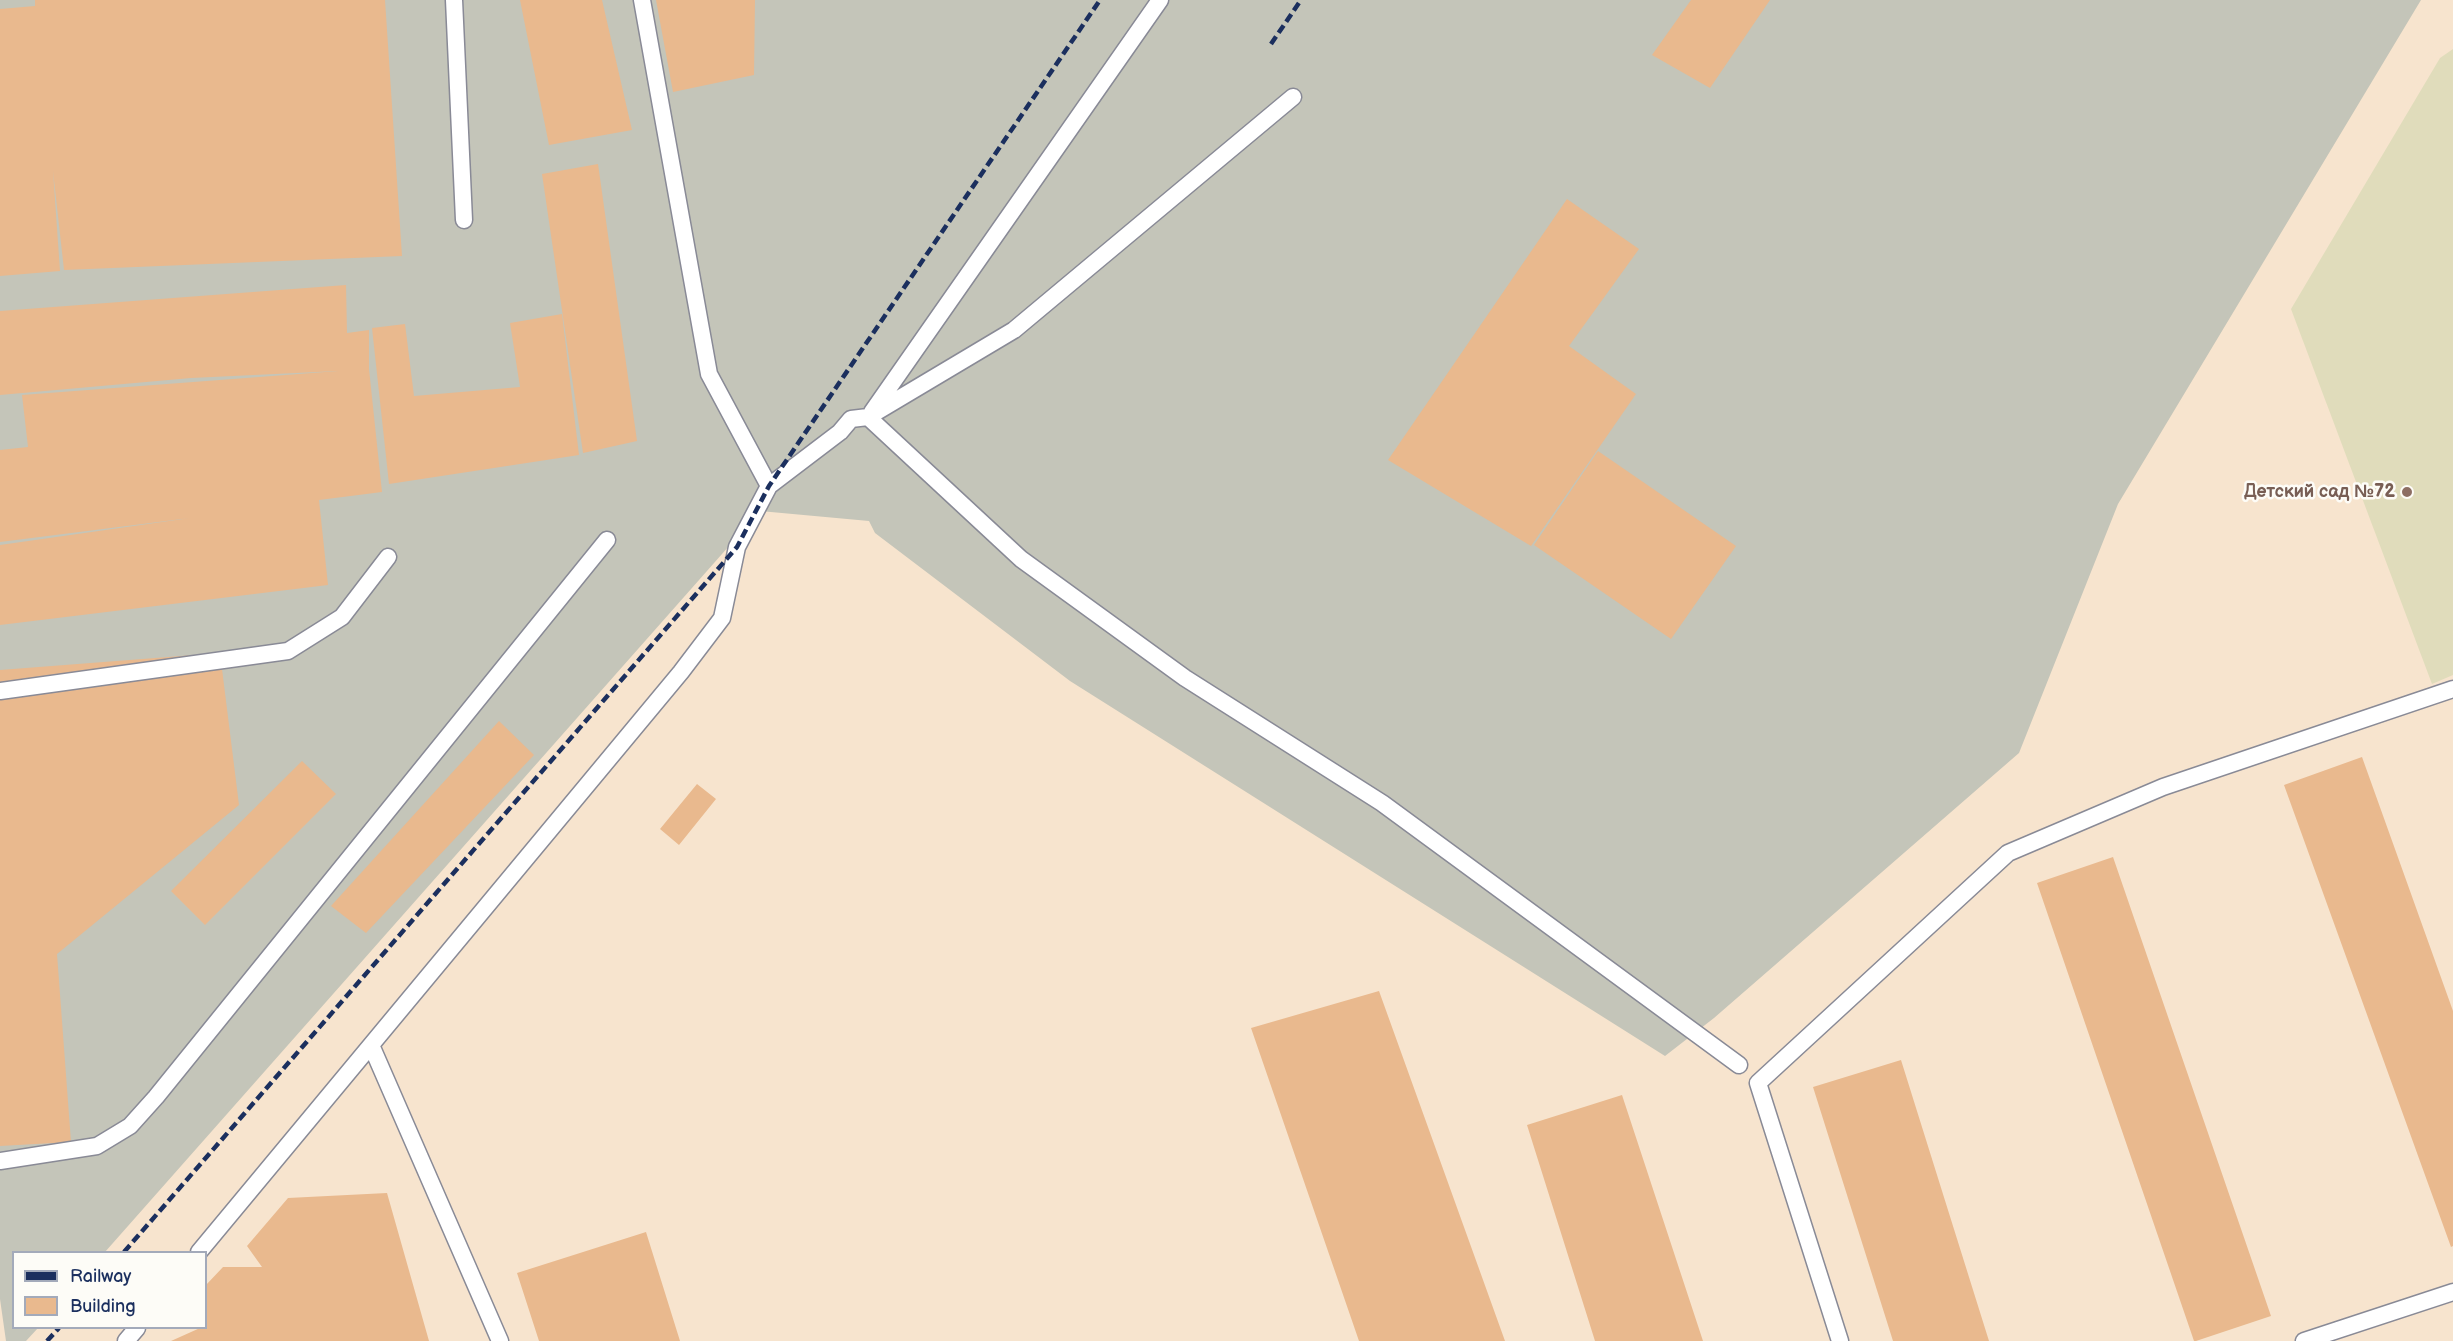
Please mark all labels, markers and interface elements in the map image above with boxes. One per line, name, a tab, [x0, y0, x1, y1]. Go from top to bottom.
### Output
place label: Детский сад №72	[2244, 481, 2395, 503]
marker: Детский сад №72	[2400, 485, 2414, 499]
legend	[12, 1251, 207, 1329]
text: Railway	[70, 1266, 132, 1287]
text: Building	[70, 1296, 136, 1317]

